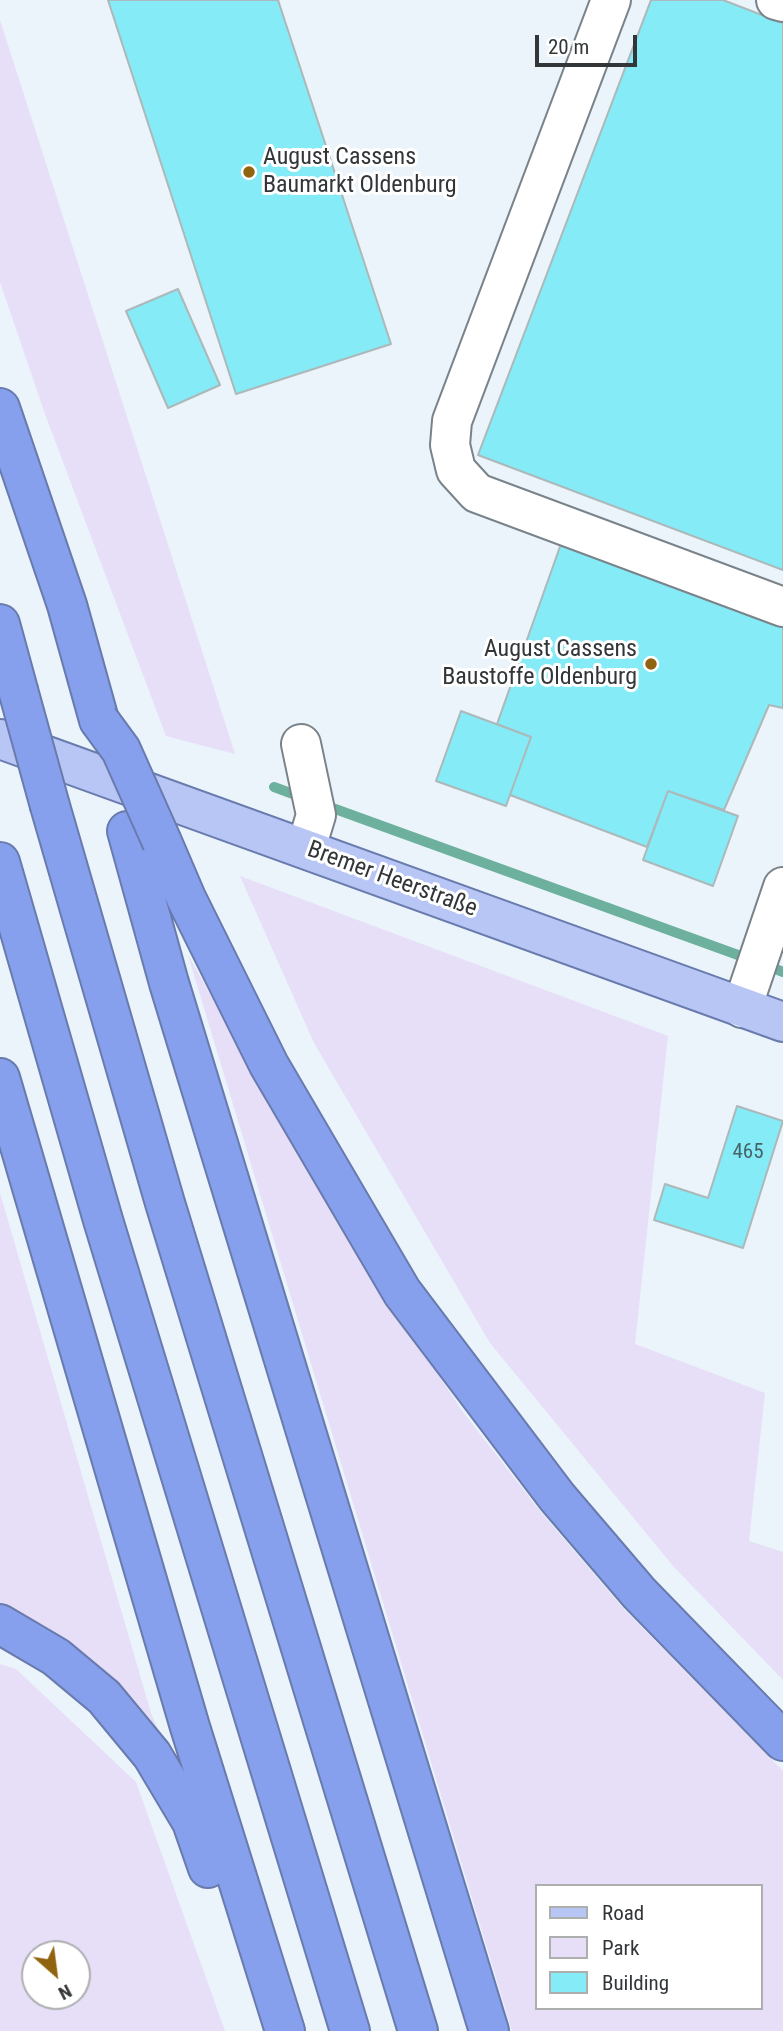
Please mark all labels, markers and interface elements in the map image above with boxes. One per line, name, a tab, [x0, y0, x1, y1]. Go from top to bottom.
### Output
scale bar	[538, 21, 640, 65]
text: 20 m	[548, 35, 589, 59]
place label: August Cassens Baumarkt Oldenburg	[263, 144, 457, 200]
marker: August Cassens Baumarkt Oldenburg	[241, 164, 257, 180]
place label: August Cassens Baustoffe Oldenburg	[442, 636, 637, 692]
marker: August Cassens Baustoffe Oldenburg	[643, 656, 659, 672]
street label: Bremer Heerstraße	[303, 836, 481, 924]
house number: 465	[732, 1140, 764, 1166]
legend	[534, 1884, 762, 2010]
text: Road	[602, 1901, 644, 1925]
text: Park	[602, 1936, 639, 1960]
north arrow	[21, 1940, 91, 2010]
text: Building	[602, 1971, 669, 1995]
text: N	[55, 1979, 76, 2005]

